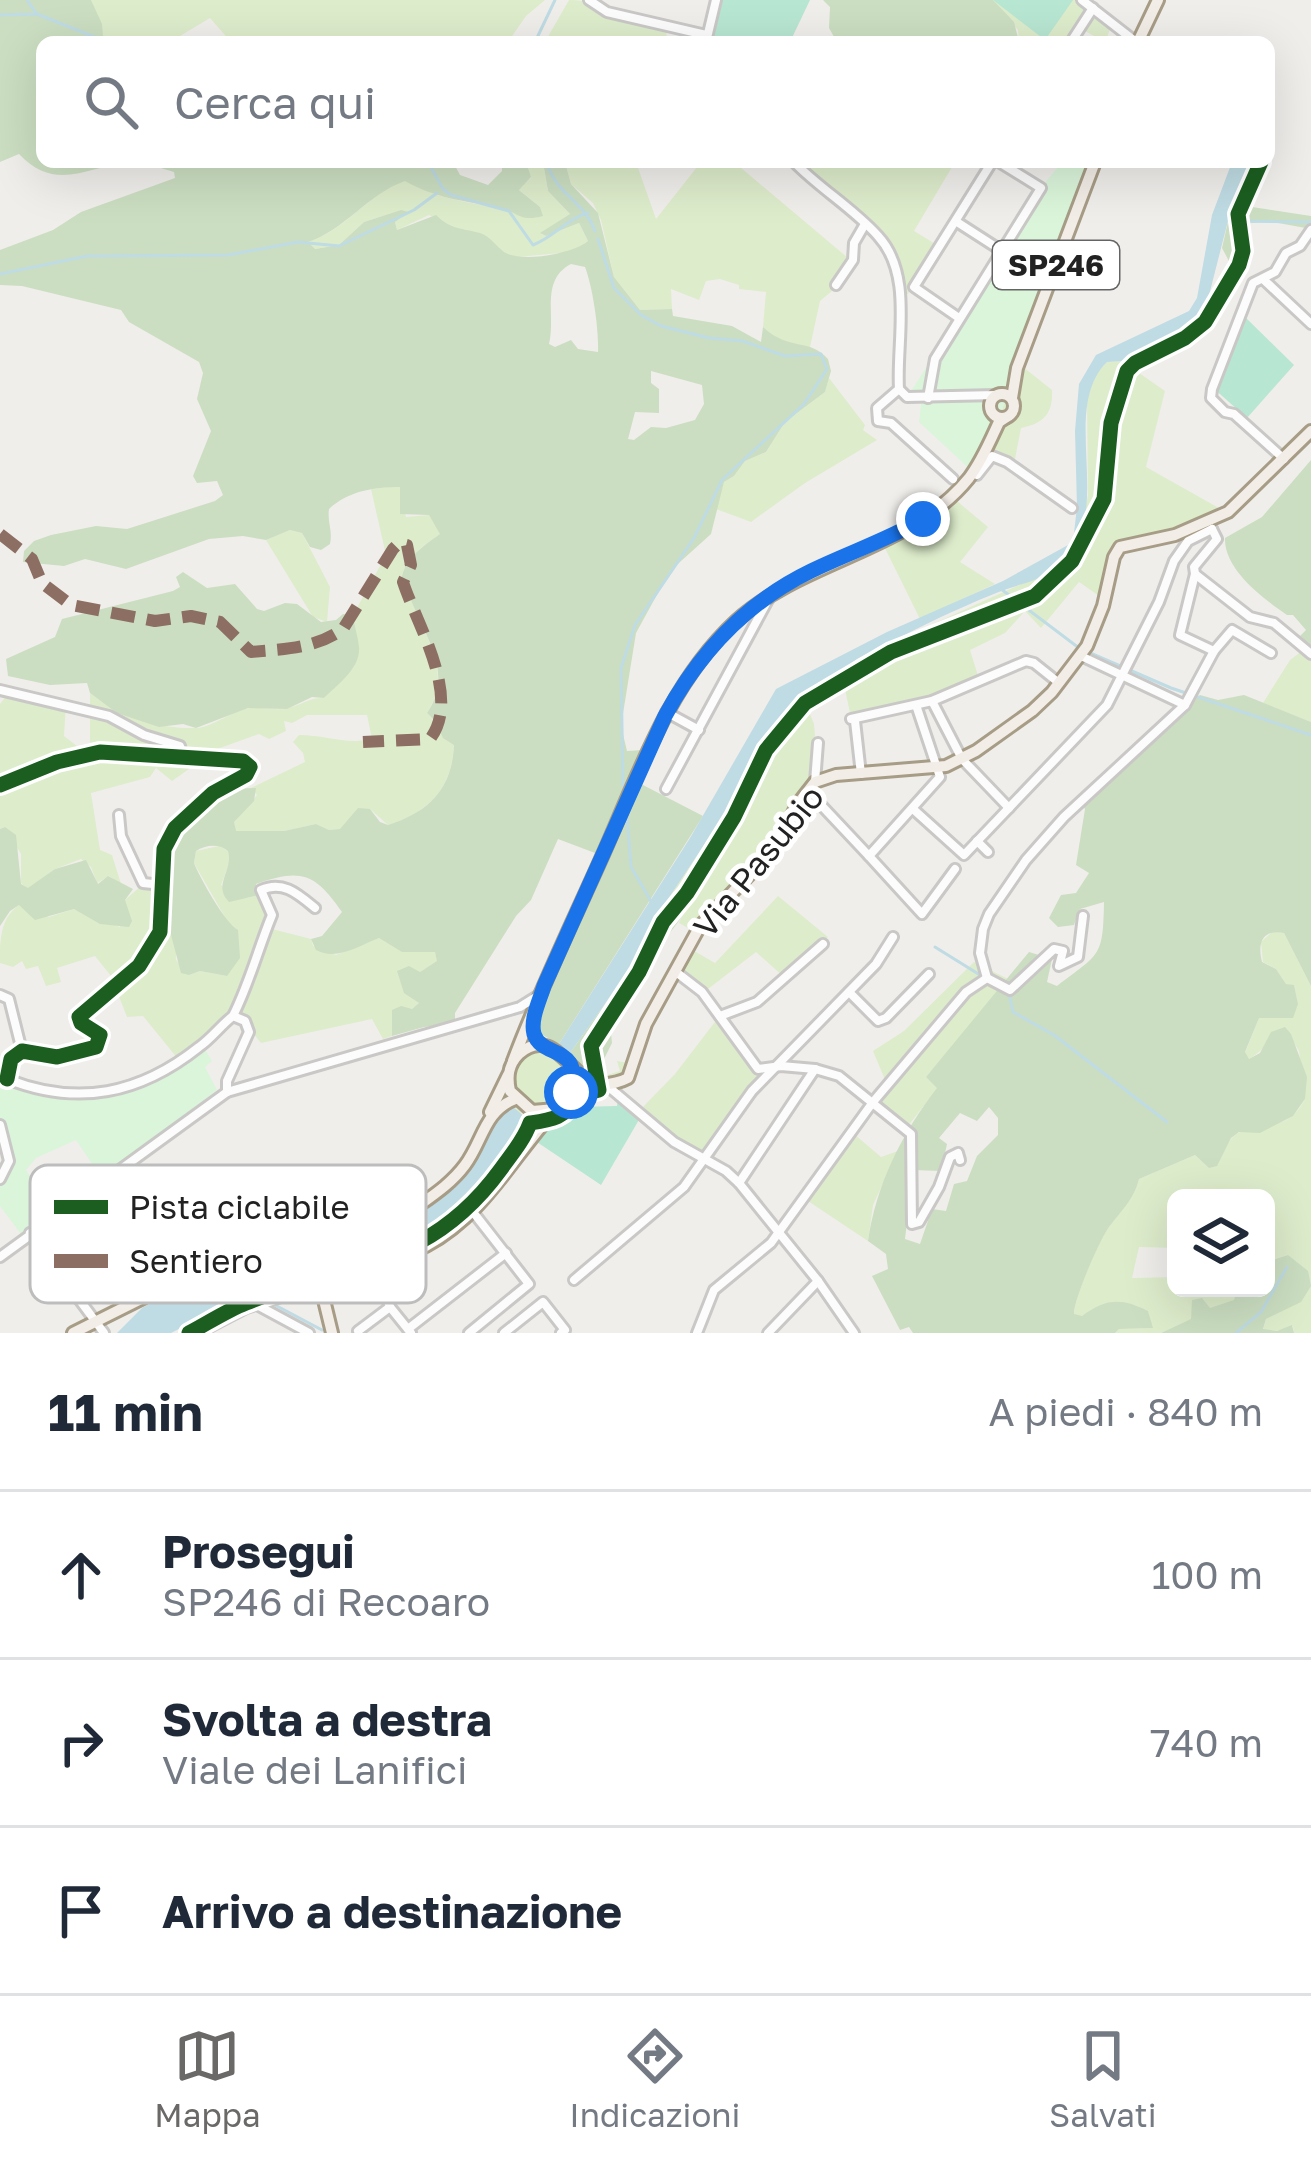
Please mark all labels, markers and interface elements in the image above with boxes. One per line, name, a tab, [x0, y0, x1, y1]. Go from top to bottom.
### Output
search box	[36, 36, 1275, 168]
icon: search	[78, 69, 144, 135]
text: Cerca qui	[174, 75, 376, 129]
road number: SP246	[993, 241, 1119, 289]
route end	[896, 492, 950, 546]
street label: Via Pasubio	[685, 777, 831, 945]
route start	[544, 1065, 598, 1119]
legend	[30, 1165, 426, 1303]
text: Pista ciclabile	[129, 1187, 350, 1226]
map controls	[1167, 1189, 1275, 1297]
button: layers	[1167, 1189, 1275, 1297]
text: Sentiero	[129, 1241, 263, 1280]
text: 11 min	[48, 1381, 203, 1442]
text: A piedi · 840 m	[988, 1388, 1263, 1435]
text: Prosegui	[162, 1524, 355, 1578]
icon: ahead	[48, 1542, 114, 1608]
text: 100 m	[1151, 1551, 1263, 1598]
text: SP246 di Recoaro	[162, 1578, 490, 1625]
text: Svolta a destra	[162, 1692, 492, 1746]
icon: right	[48, 1710, 114, 1776]
text: 740 m	[1150, 1719, 1263, 1766]
text: Viale dei Lanifici	[162, 1746, 467, 1793]
icon: arrive	[48, 1878, 114, 1944]
text: Arrivo a destinazione	[162, 1884, 622, 1938]
tab: Mappa	[154, 2023, 261, 2134]
tab: Indicazioni	[569, 2023, 740, 2134]
tab: Salvati	[1049, 2023, 1157, 2134]

